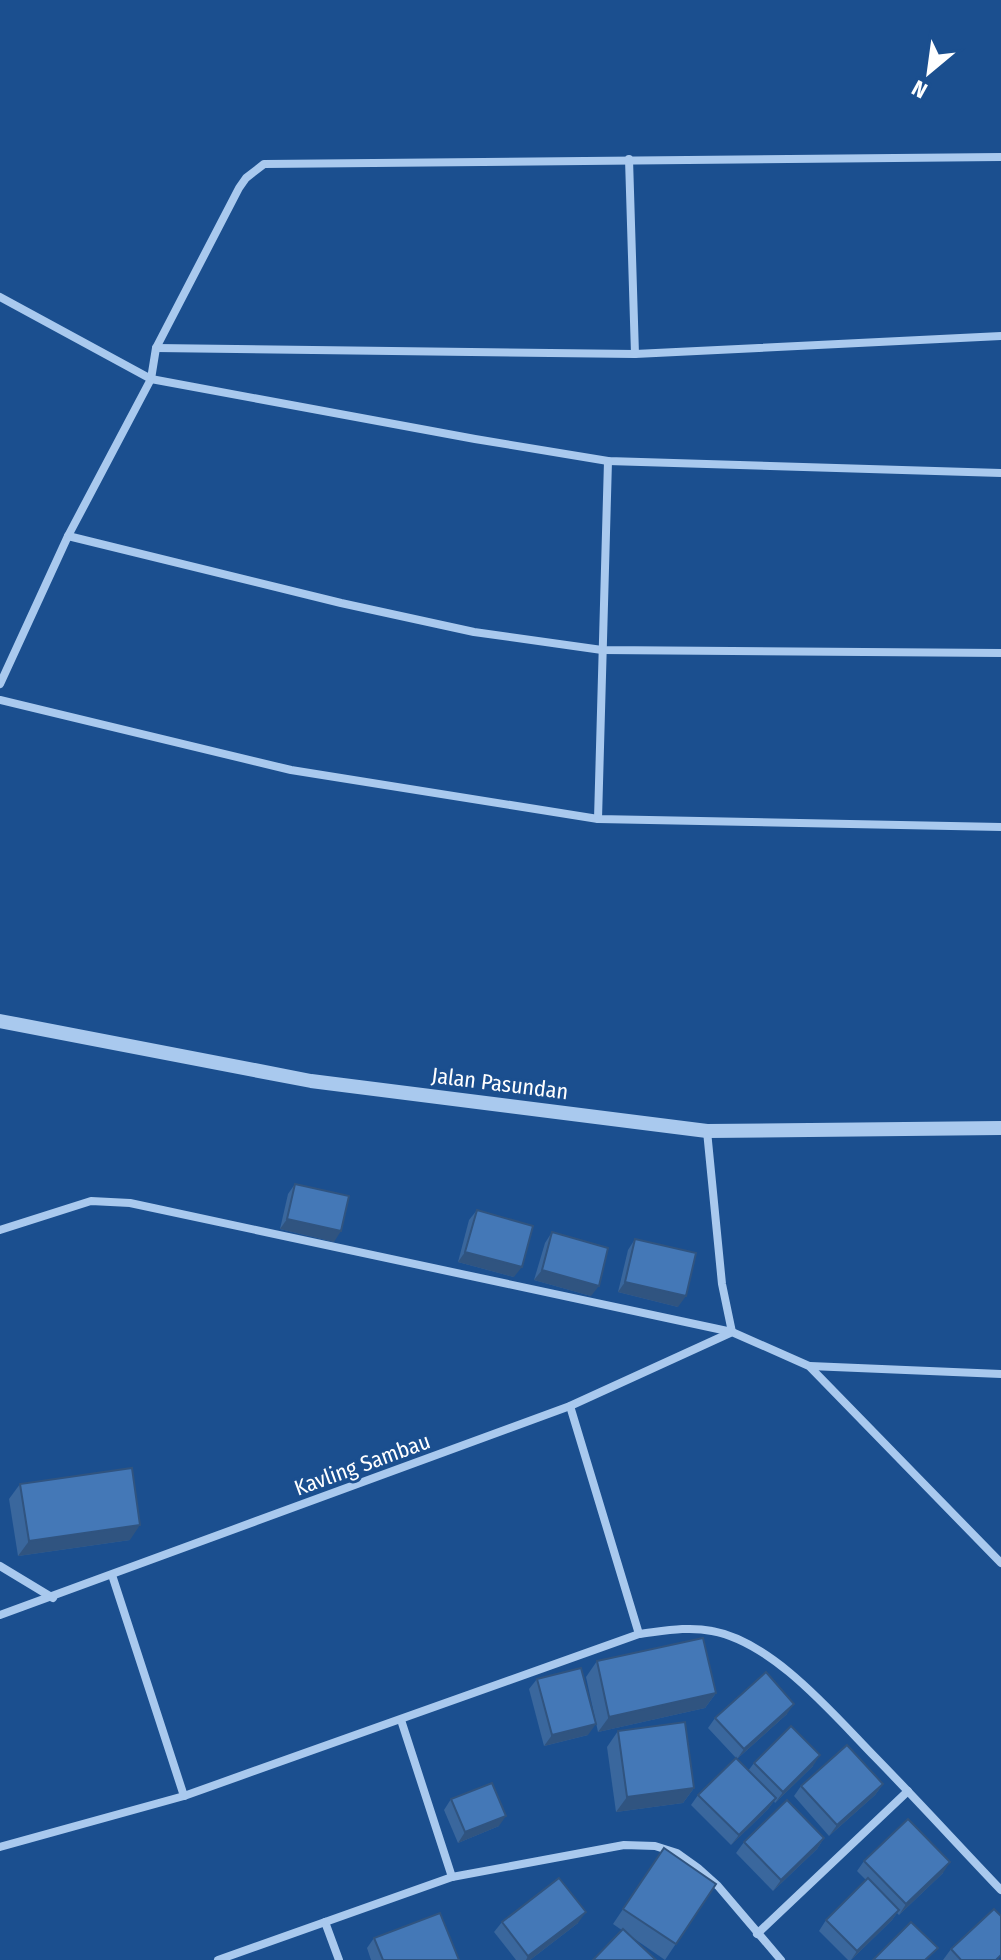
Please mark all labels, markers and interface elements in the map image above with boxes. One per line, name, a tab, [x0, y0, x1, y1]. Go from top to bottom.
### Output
north arrow	[889, 32, 969, 112]
text: N	[907, 74, 932, 104]
street label: Jalan Pasundan	[430, 1062, 570, 1105]
street label: Kavling Sambau	[291, 1427, 434, 1502]

